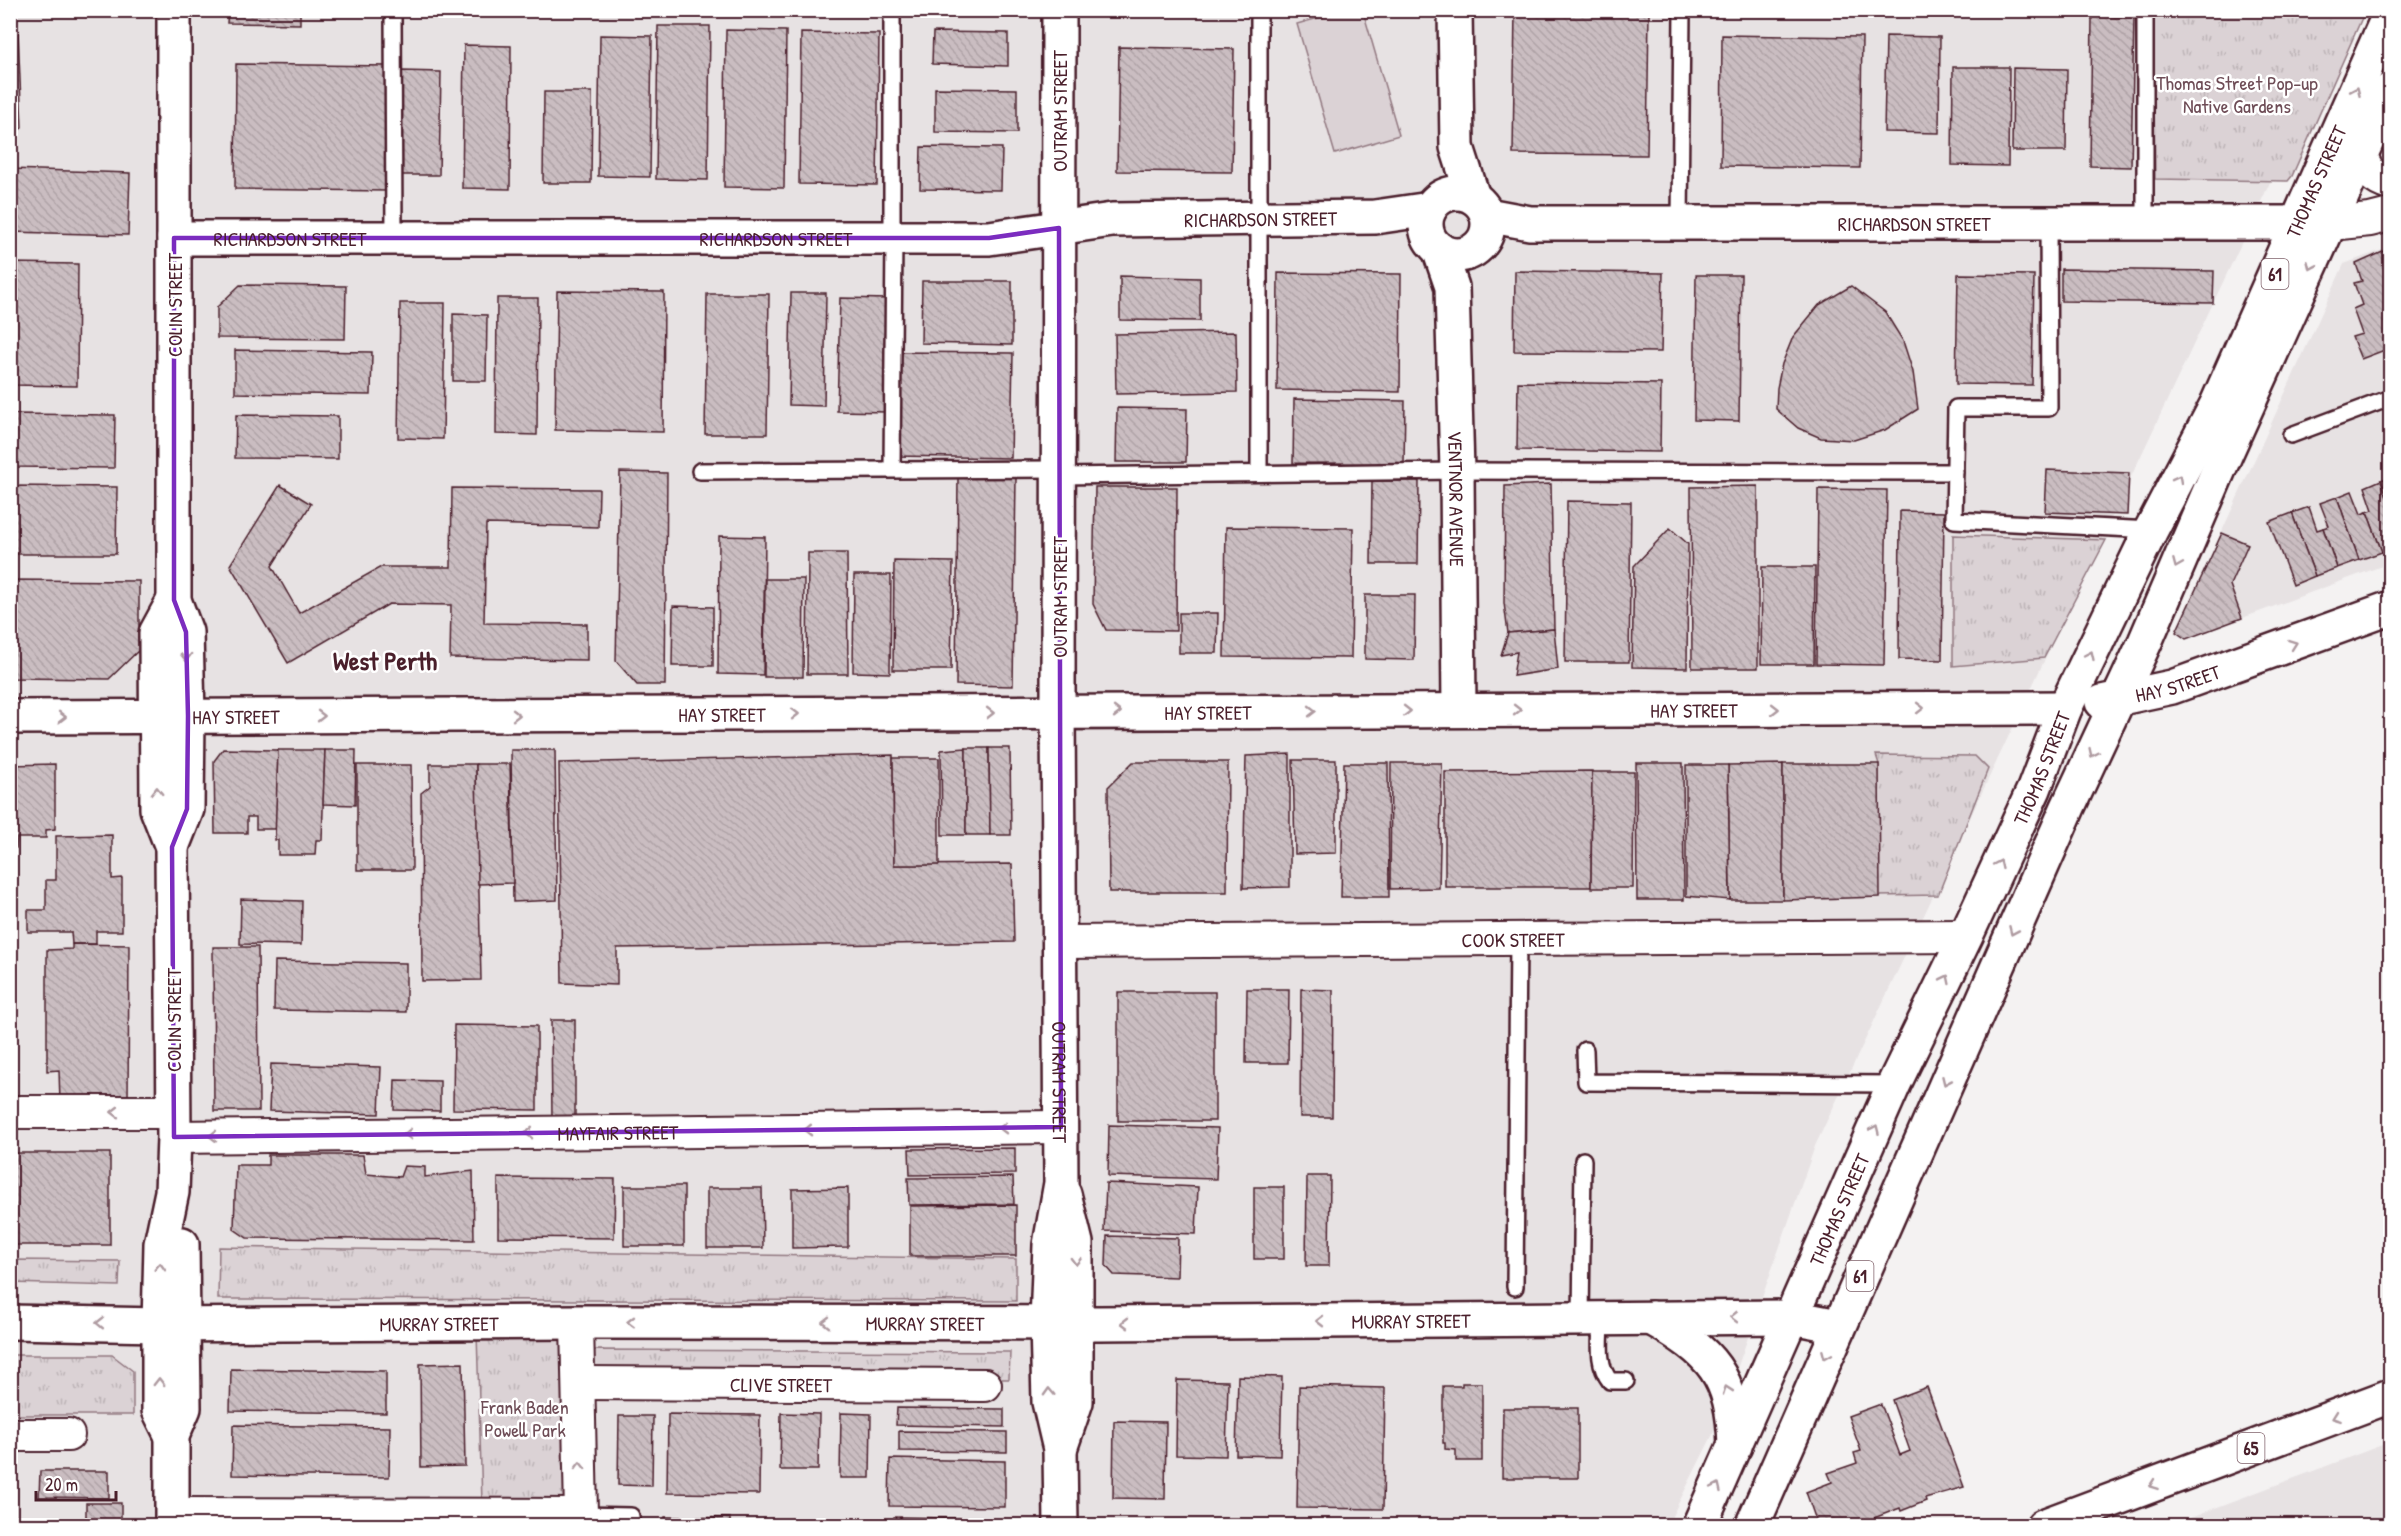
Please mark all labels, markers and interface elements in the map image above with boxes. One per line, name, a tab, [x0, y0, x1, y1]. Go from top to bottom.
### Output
street label: OUTRAM STREET	[1046, 50, 1073, 172]
park label: Thomas Street Pop-up Native Gardens	[2156, 69, 2318, 119]
one-way arrow	[2349, 87, 2361, 98]
street label: THOMAS STREET	[2279, 120, 2352, 242]
street label: RICHARDSON STREET	[1184, 204, 1338, 233]
street label: RICHARDSON STREET	[1838, 210, 1991, 237]
street label: RICHARDSON STREET	[214, 225, 367, 252]
street label: RICHARDSON STREET	[700, 225, 853, 252]
street label: COLIN STREET	[161, 252, 188, 357]
road number: 61	[2262, 259, 2288, 289]
one-way arrow	[2306, 260, 2318, 271]
street label: VENTNOR AVENUE	[1442, 430, 1471, 567]
one-way arrow	[2171, 474, 2183, 485]
street label: OUTRAM STREET	[1046, 536, 1073, 658]
one-way arrow	[2173, 558, 2185, 569]
one-way arrow	[2287, 638, 2297, 651]
district label: West Perth	[333, 643, 437, 678]
one-way arrow	[2083, 650, 2095, 661]
one-way arrow	[180, 652, 193, 661]
street label: HAY STREET	[2133, 657, 2224, 708]
street label: HAY STREET	[1650, 696, 1738, 723]
street label: HAY STREET	[1164, 698, 1252, 725]
street label: HAY STREET	[678, 700, 766, 728]
street label: HAY STREET	[192, 702, 280, 730]
one-way arrow	[1915, 702, 1924, 714]
one-way arrow	[1771, 703, 1780, 715]
one-way arrow	[1513, 704, 1522, 716]
one-way arrow	[1307, 705, 1316, 717]
one-way arrow	[1403, 705, 1412, 717]
one-way arrow	[1112, 706, 1121, 718]
one-way arrow	[986, 707, 995, 719]
street label: THOMAS STREET	[2006, 707, 2076, 829]
one-way arrow	[791, 708, 800, 720]
one-way arrow	[512, 709, 521, 721]
one-way arrow	[317, 710, 326, 722]
one-way arrow	[57, 711, 66, 723]
one-way arrow	[2088, 747, 2100, 758]
one-way arrow	[151, 787, 163, 796]
one-way arrow	[1992, 860, 2004, 871]
one-way arrow	[2008, 924, 2020, 935]
street label: COOK STREET	[1461, 925, 1565, 953]
street label: COLIN STREET	[160, 967, 187, 1072]
one-way arrow	[1939, 975, 1950, 986]
street label: OUTRAM STREET	[1046, 1021, 1074, 1143]
one-way arrow	[1942, 1074, 1954, 1085]
one-way arrow	[111, 1106, 120, 1119]
street label: MAYFAIR STREET	[557, 1118, 679, 1146]
one-way arrow	[998, 1122, 1007, 1134]
one-way arrow	[803, 1124, 812, 1136]
one-way arrow	[1867, 1124, 1879, 1135]
one-way arrow	[524, 1127, 533, 1139]
one-way arrow	[403, 1128, 412, 1141]
one-way arrow	[208, 1130, 217, 1142]
street label: THOMAS STREET	[1802, 1148, 1875, 1270]
one-way arrow	[1070, 1257, 1082, 1266]
road number: 61	[1846, 1261, 1874, 1291]
one-way arrow	[154, 1262, 167, 1271]
street label: MURRAY STREET	[1351, 1306, 1471, 1334]
street label: MURRAY STREET	[379, 1309, 499, 1337]
street label: MURRAY STREET	[865, 1309, 985, 1336]
one-way arrow	[1729, 1311, 1738, 1324]
one-way arrow	[1316, 1315, 1325, 1327]
one-way arrow	[626, 1316, 635, 1328]
one-way arrow	[821, 1316, 830, 1328]
one-way arrow	[96, 1317, 105, 1330]
one-way arrow	[1121, 1317, 1130, 1329]
one-way arrow	[1821, 1349, 1833, 1360]
street label: CLIVE STREET	[730, 1370, 833, 1398]
one-way arrow	[153, 1377, 165, 1386]
one-way arrow	[1722, 1385, 1735, 1396]
one-way arrow	[1043, 1387, 1056, 1396]
park label: Frank Baden Powell Park	[480, 1393, 569, 1443]
one-way arrow	[2331, 1409, 2341, 1422]
road number: 65	[2238, 1433, 2264, 1463]
one-way arrow	[574, 1461, 586, 1470]
scale bar	[36, 1464, 116, 1502]
text: 20 m	[45, 1472, 78, 1497]
one-way arrow	[2148, 1477, 2159, 1490]
one-way arrow	[1710, 1482, 1722, 1493]

